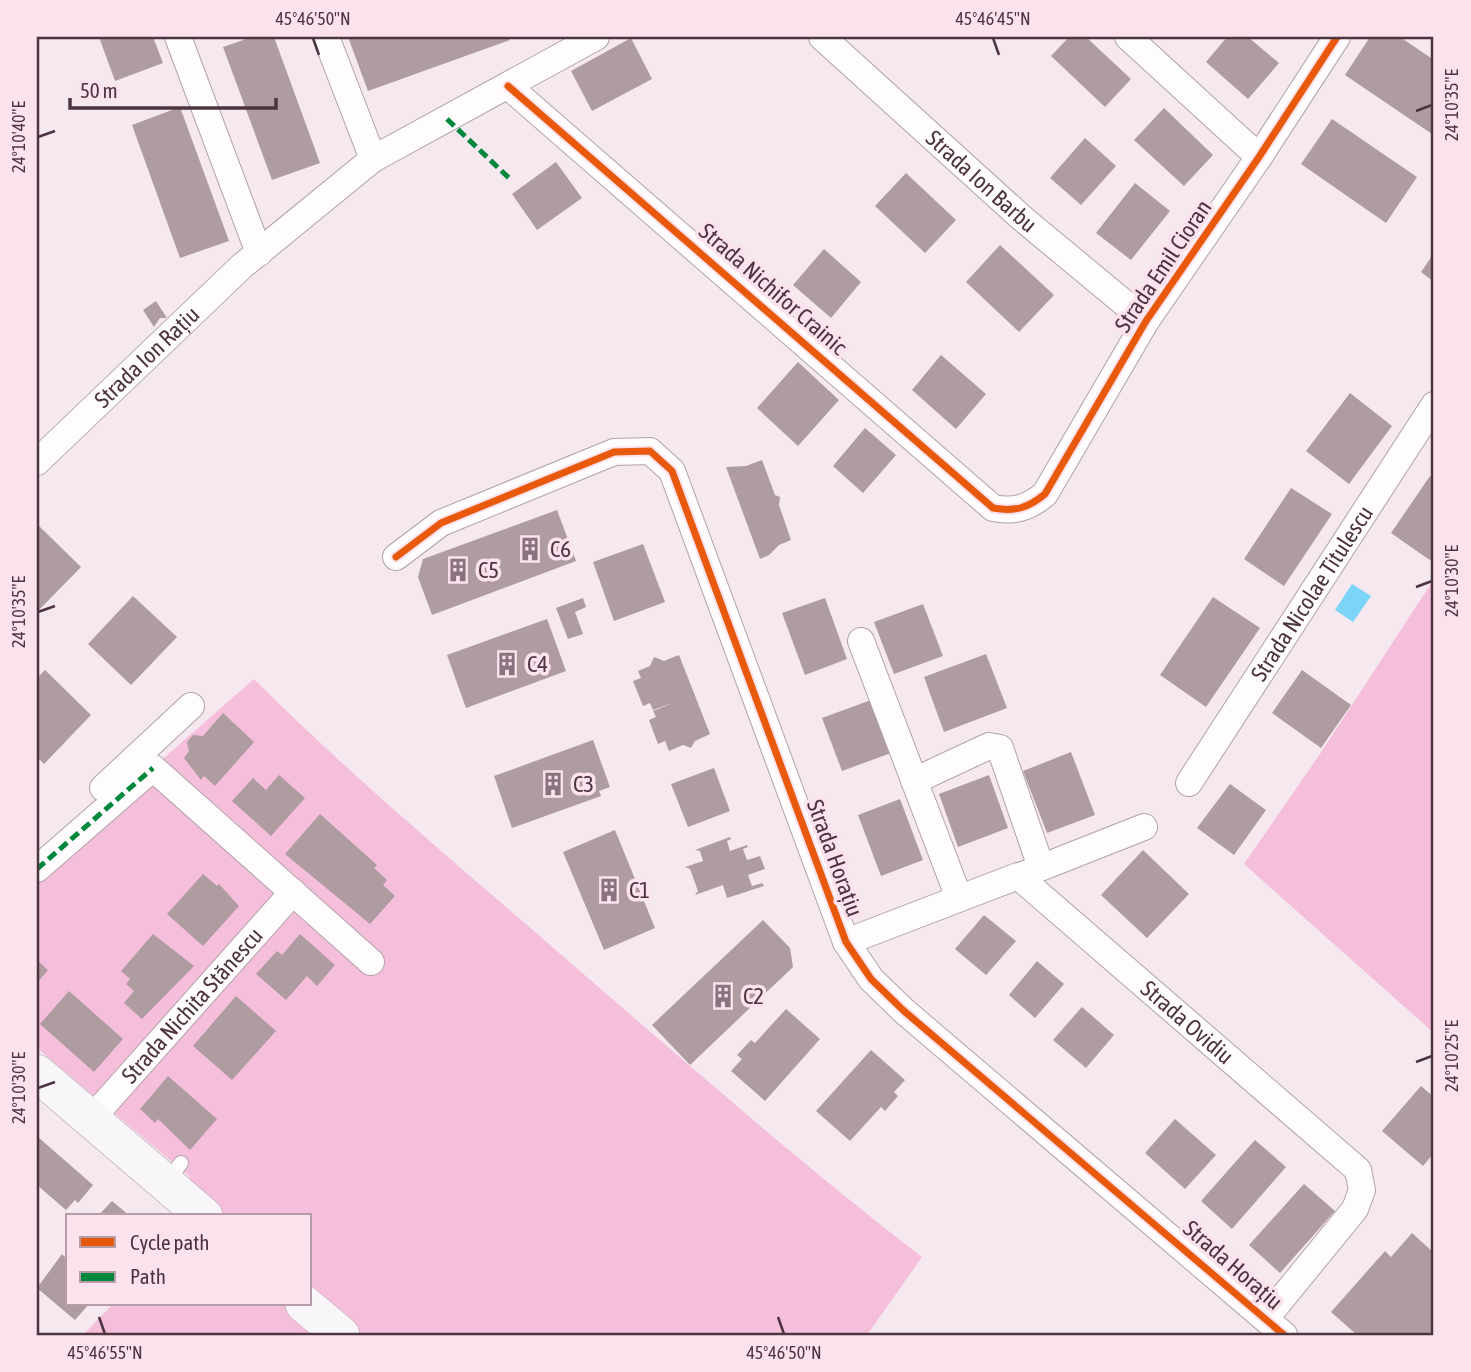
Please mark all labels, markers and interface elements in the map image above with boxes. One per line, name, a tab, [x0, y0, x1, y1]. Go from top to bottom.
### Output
text: 45°46'50"N	[275, 8, 351, 29]
text: 45°46'45"N	[955, 8, 1031, 29]
scale bar	[70, 66, 276, 110]
text: 24°10'35"E	[1441, 69, 1462, 141]
text: 50 m	[80, 78, 118, 102]
text: 24°10'40"E	[8, 101, 29, 173]
street label: Strada Ion Barbu	[921, 125, 1042, 238]
street label: Strada Emil Cioran	[1109, 195, 1217, 337]
street label: Strada Nichifor Crainic	[694, 218, 852, 360]
street label: Strada Ion Rațiu	[89, 301, 204, 413]
street label: Strada Nicolae Titulescu	[1246, 501, 1378, 686]
building icon: C6	[516, 535, 544, 563]
place label: C6	[550, 536, 571, 562]
text: 24°10'30"E	[1441, 545, 1462, 617]
building icon: C5	[444, 556, 472, 584]
place label: C5	[478, 557, 499, 583]
text: 24°10'35"E	[8, 576, 29, 648]
building icon: C4	[493, 650, 521, 678]
place label: C4	[527, 651, 548, 677]
building icon: C3	[539, 770, 567, 798]
place label: C3	[573, 771, 594, 797]
street label: Strada Horațiu	[802, 796, 868, 920]
building icon: C1	[595, 876, 623, 904]
place label: C1	[629, 877, 650, 903]
street label: Strada Nichita Stănescu	[116, 923, 268, 1088]
street label: Strada Ovidiu	[1136, 975, 1239, 1069]
building icon: C2	[709, 982, 737, 1010]
place label: C2	[743, 983, 764, 1009]
text: 24°10'25"E	[1441, 1020, 1462, 1092]
text: 24°10'30"E	[8, 1052, 29, 1124]
legend	[66, 1214, 312, 1306]
street label: Strada Horațiu	[1178, 1215, 1288, 1315]
text: Cycle path	[130, 1230, 209, 1254]
text: Path	[130, 1264, 166, 1288]
text: 45°46'55"N	[67, 1342, 143, 1363]
text: 45°46'50"N	[746, 1342, 822, 1363]

